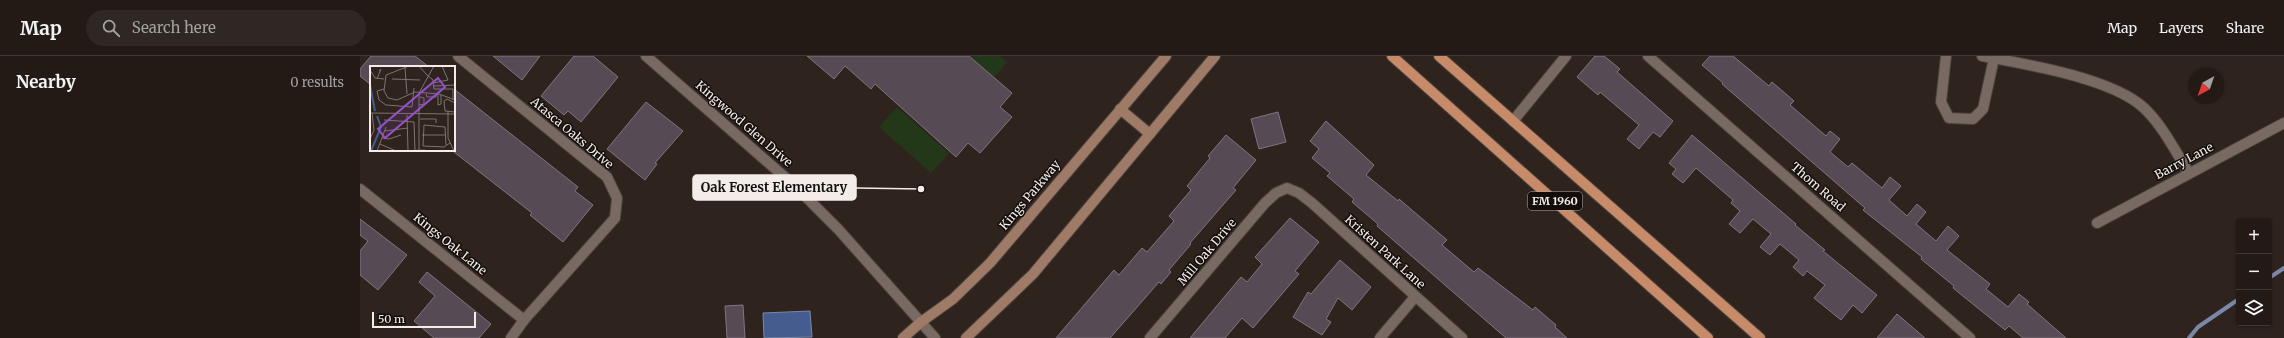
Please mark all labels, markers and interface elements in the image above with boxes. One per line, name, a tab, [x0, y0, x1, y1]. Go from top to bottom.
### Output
search box	[86, 10, 366, 46]
text: Map	[20, 16, 62, 40]
icon: search	[100, 17, 122, 39]
text: Search here	[132, 18, 216, 37]
text: Map	[2107, 19, 2137, 37]
text: Layers	[2159, 19, 2204, 37]
text: Share	[2226, 19, 2264, 37]
inset map	[370, 66, 455, 151]
north arrow	[2188, 68, 2224, 104]
text: Nearby	[16, 71, 76, 93]
text: 0 results	[290, 74, 344, 91]
street label: Kingwood Glen Drive	[693, 78, 796, 170]
street label: Atasca Oaks Drive	[527, 93, 617, 172]
street label: Barry Lane	[2152, 139, 2216, 182]
street label: Kings Parkway	[996, 157, 1063, 233]
street label: Thom Road	[1788, 159, 1849, 214]
callout: Oak Forest Elementary	[693, 175, 856, 200]
text: Oak Forest Elementary	[701, 179, 848, 196]
road number: FM 1960	[1528, 192, 1582, 210]
street label: Kings Oak Lane	[410, 209, 490, 278]
street label: Kristen Park Lane	[1342, 211, 1429, 292]
street label: Mill Oak Drive	[1174, 215, 1239, 288]
map controls	[2236, 218, 2272, 326]
button: +	[2236, 218, 2272, 254]
button: −	[2236, 254, 2272, 290]
button: layers	[2236, 290, 2272, 326]
scale bar	[372, 310, 476, 329]
text: 50 m	[378, 312, 405, 326]

